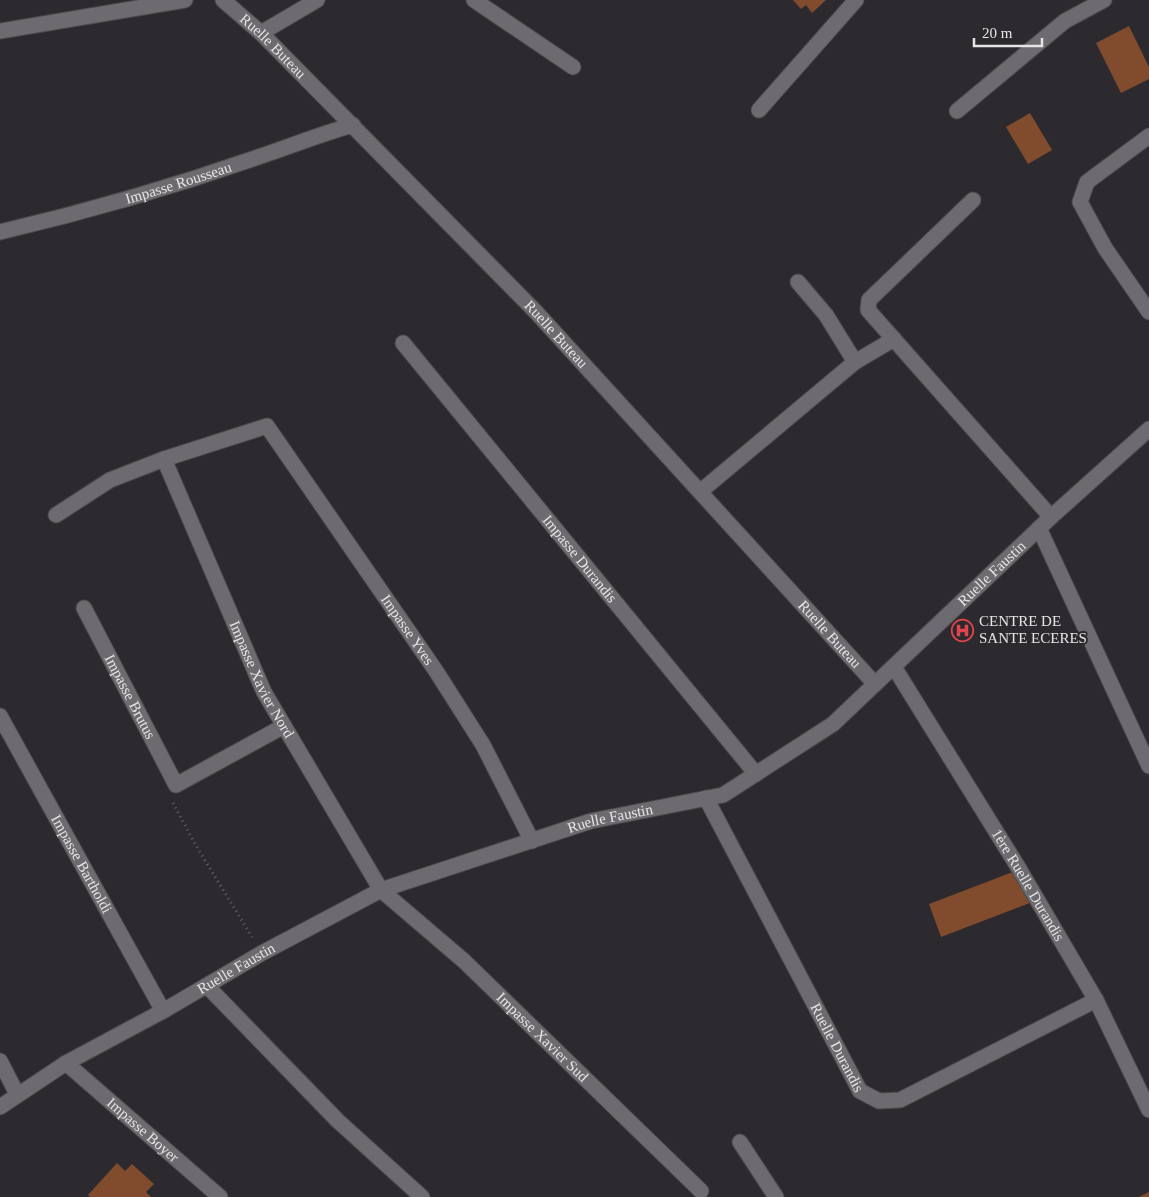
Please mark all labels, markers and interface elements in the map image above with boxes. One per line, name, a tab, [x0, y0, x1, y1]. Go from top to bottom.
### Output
street label: Ruelle Buteau	[237, 11, 309, 82]
scale bar	[974, 15, 1042, 47]
text: 20 m	[982, 25, 1013, 41]
street label: Impasse Rousseau	[123, 159, 234, 207]
street label: Ruelle Buteau	[521, 297, 591, 371]
street label: Impasse Durandis	[539, 512, 620, 606]
street label: Ruelle Faustin	[955, 537, 1029, 609]
street label: Impasse Yves	[378, 592, 437, 668]
street label: Ruelle Buteau	[795, 597, 865, 672]
place label: CENTRE DE SANTE ECERES	[979, 613, 1087, 646]
street label: Impasse Xavier Nord	[226, 618, 297, 741]
hospital icon: CENTRE DE SANTE ECERES	[951, 618, 975, 642]
street label: Impasse Brutus	[102, 652, 159, 742]
street label: Ruelle Faustin	[565, 801, 655, 836]
street label: Impasse Bartholdi	[48, 812, 115, 916]
street label: 1ère Ruelle Durandis	[988, 826, 1068, 944]
street label: Ruelle Faustin	[194, 939, 278, 997]
street label: Impasse Xavier Sud	[493, 989, 592, 1085]
street label: Ruelle Durandis	[807, 1001, 867, 1095]
street label: Impasse Boyer	[104, 1094, 182, 1165]

